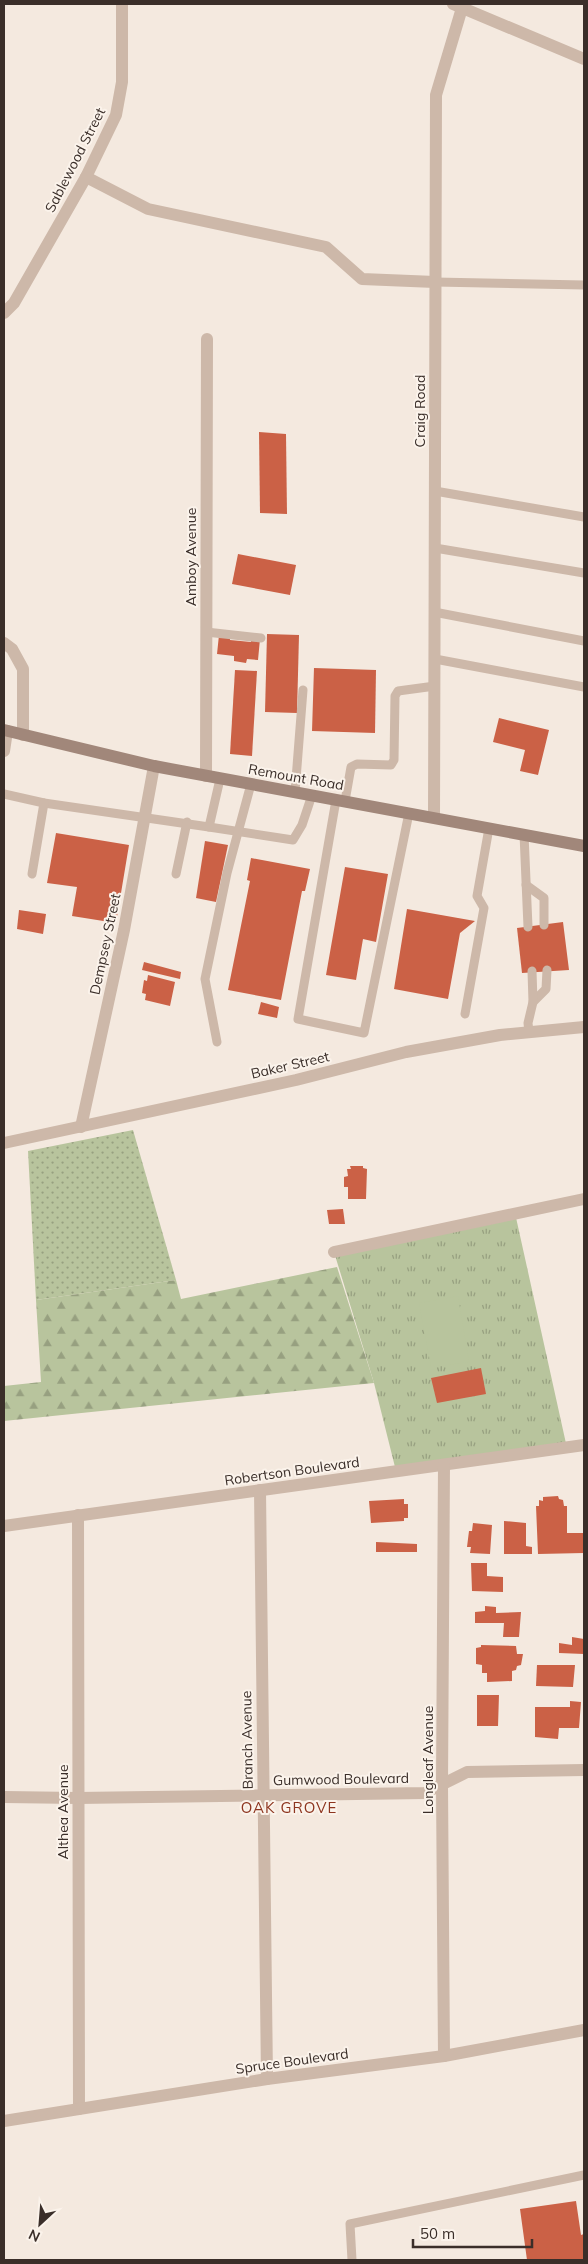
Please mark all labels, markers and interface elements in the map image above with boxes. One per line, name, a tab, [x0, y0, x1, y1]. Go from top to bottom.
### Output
street label: Sablewood Street	[41, 105, 109, 215]
street label: Craig Road	[411, 375, 429, 447]
street label: Amboy Avenue	[182, 508, 200, 606]
street label: Remount Road	[247, 760, 345, 794]
street label: Dempsey Street	[85, 892, 125, 996]
street label: Baker Street	[249, 1047, 331, 1083]
street label: Robertson Boulevard	[223, 1453, 361, 1489]
street label: Branch Avenue	[237, 1690, 257, 1790]
street label: Longleaf Avenue	[419, 1706, 437, 1814]
street label: Althea Avenue	[54, 1764, 72, 1860]
street label: Gumwood Boulevard	[273, 1769, 409, 1789]
district label: OAK GROVE	[241, 1798, 337, 1817]
street label: Spruce Boulevard	[234, 2044, 350, 2078]
north arrow	[15, 2199, 65, 2249]
scale bar	[413, 2216, 532, 2248]
text: 50 m	[420, 2224, 455, 2243]
text: N	[26, 2225, 43, 2246]

